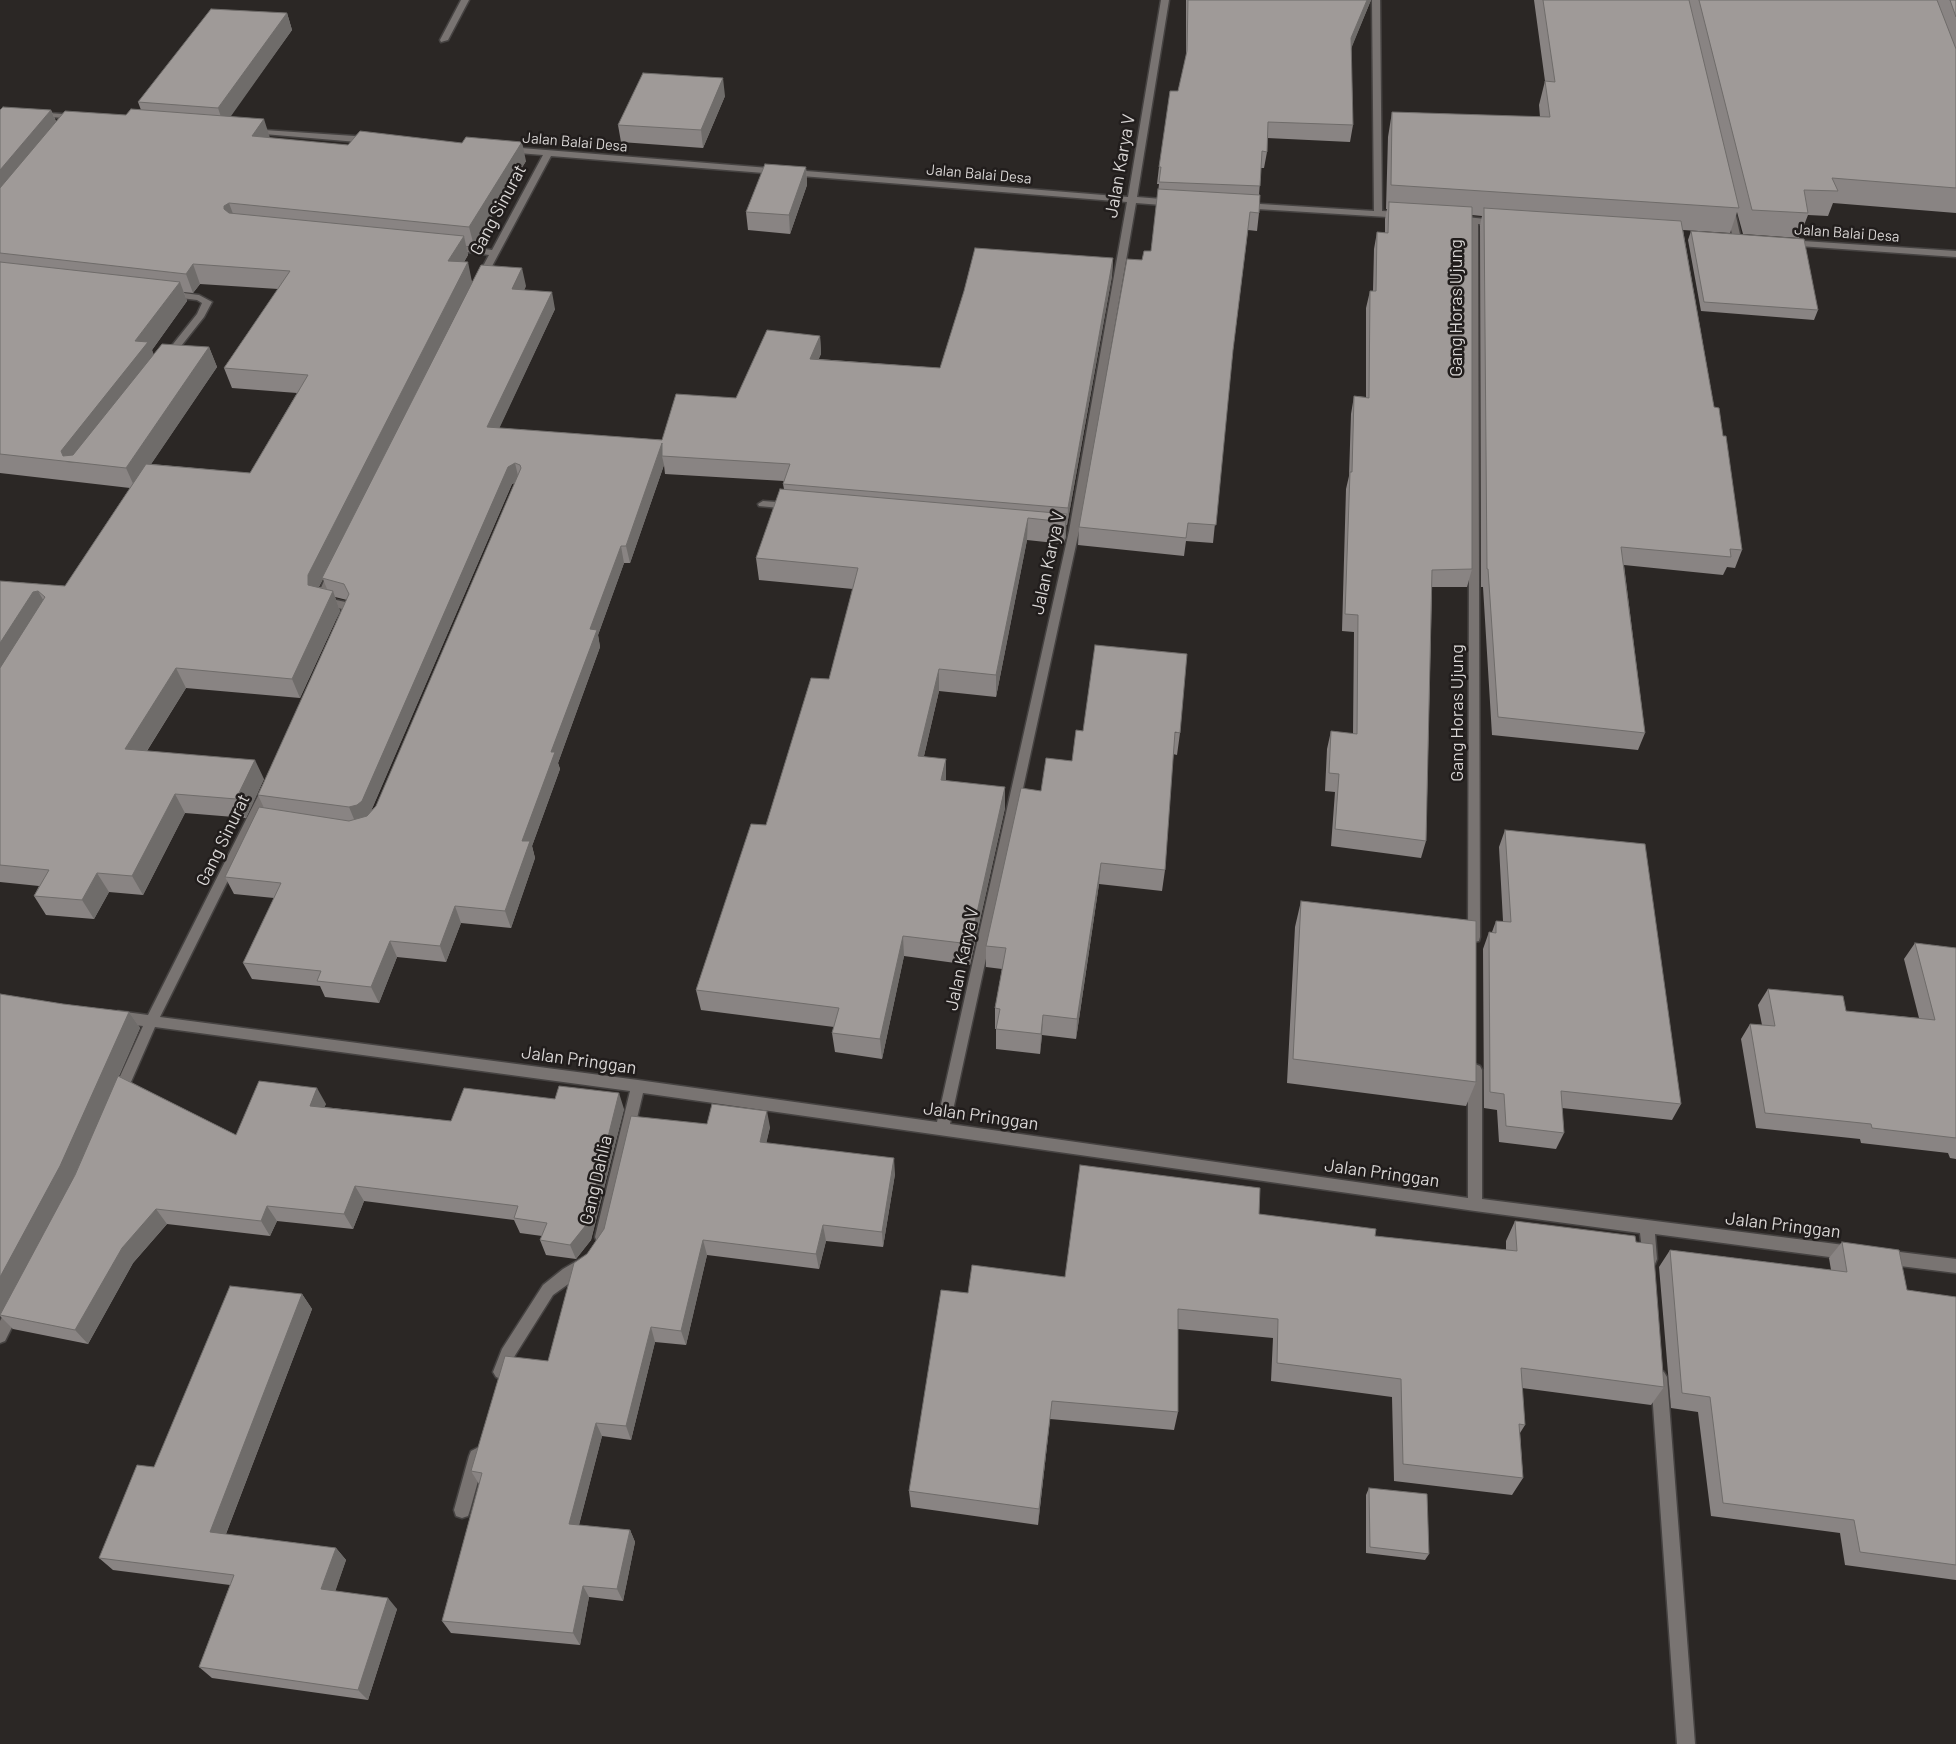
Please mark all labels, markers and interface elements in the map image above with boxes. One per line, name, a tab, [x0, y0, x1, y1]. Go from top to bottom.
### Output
street label: Jalan Karya V	[1100, 112, 1140, 220]
street label: Jalan Balai Desa	[522, 128, 628, 156]
street label: Jalan Balai Desa	[926, 160, 1032, 188]
street label: Gang Sinurat	[465, 161, 531, 259]
street label: Jalan Balai Desa	[1794, 220, 1900, 246]
street label: Gang Horas Ujung	[1445, 239, 1467, 377]
street label: Jalan Karya V	[1027, 509, 1069, 617]
street label: Gang Horas Ujung	[1446, 644, 1468, 782]
street label: Gang Sinurat	[191, 790, 255, 890]
street label: Jalan Karya V	[941, 905, 983, 1013]
street label: Jalan Pringgan	[520, 1041, 638, 1079]
street label: Jalan Pringgan	[922, 1097, 1040, 1135]
street label: Gang Dahlia	[575, 1133, 617, 1227]
street label: Jalan Pringgan	[1323, 1154, 1441, 1192]
street label: Jalan Pringgan	[1724, 1207, 1842, 1243]

